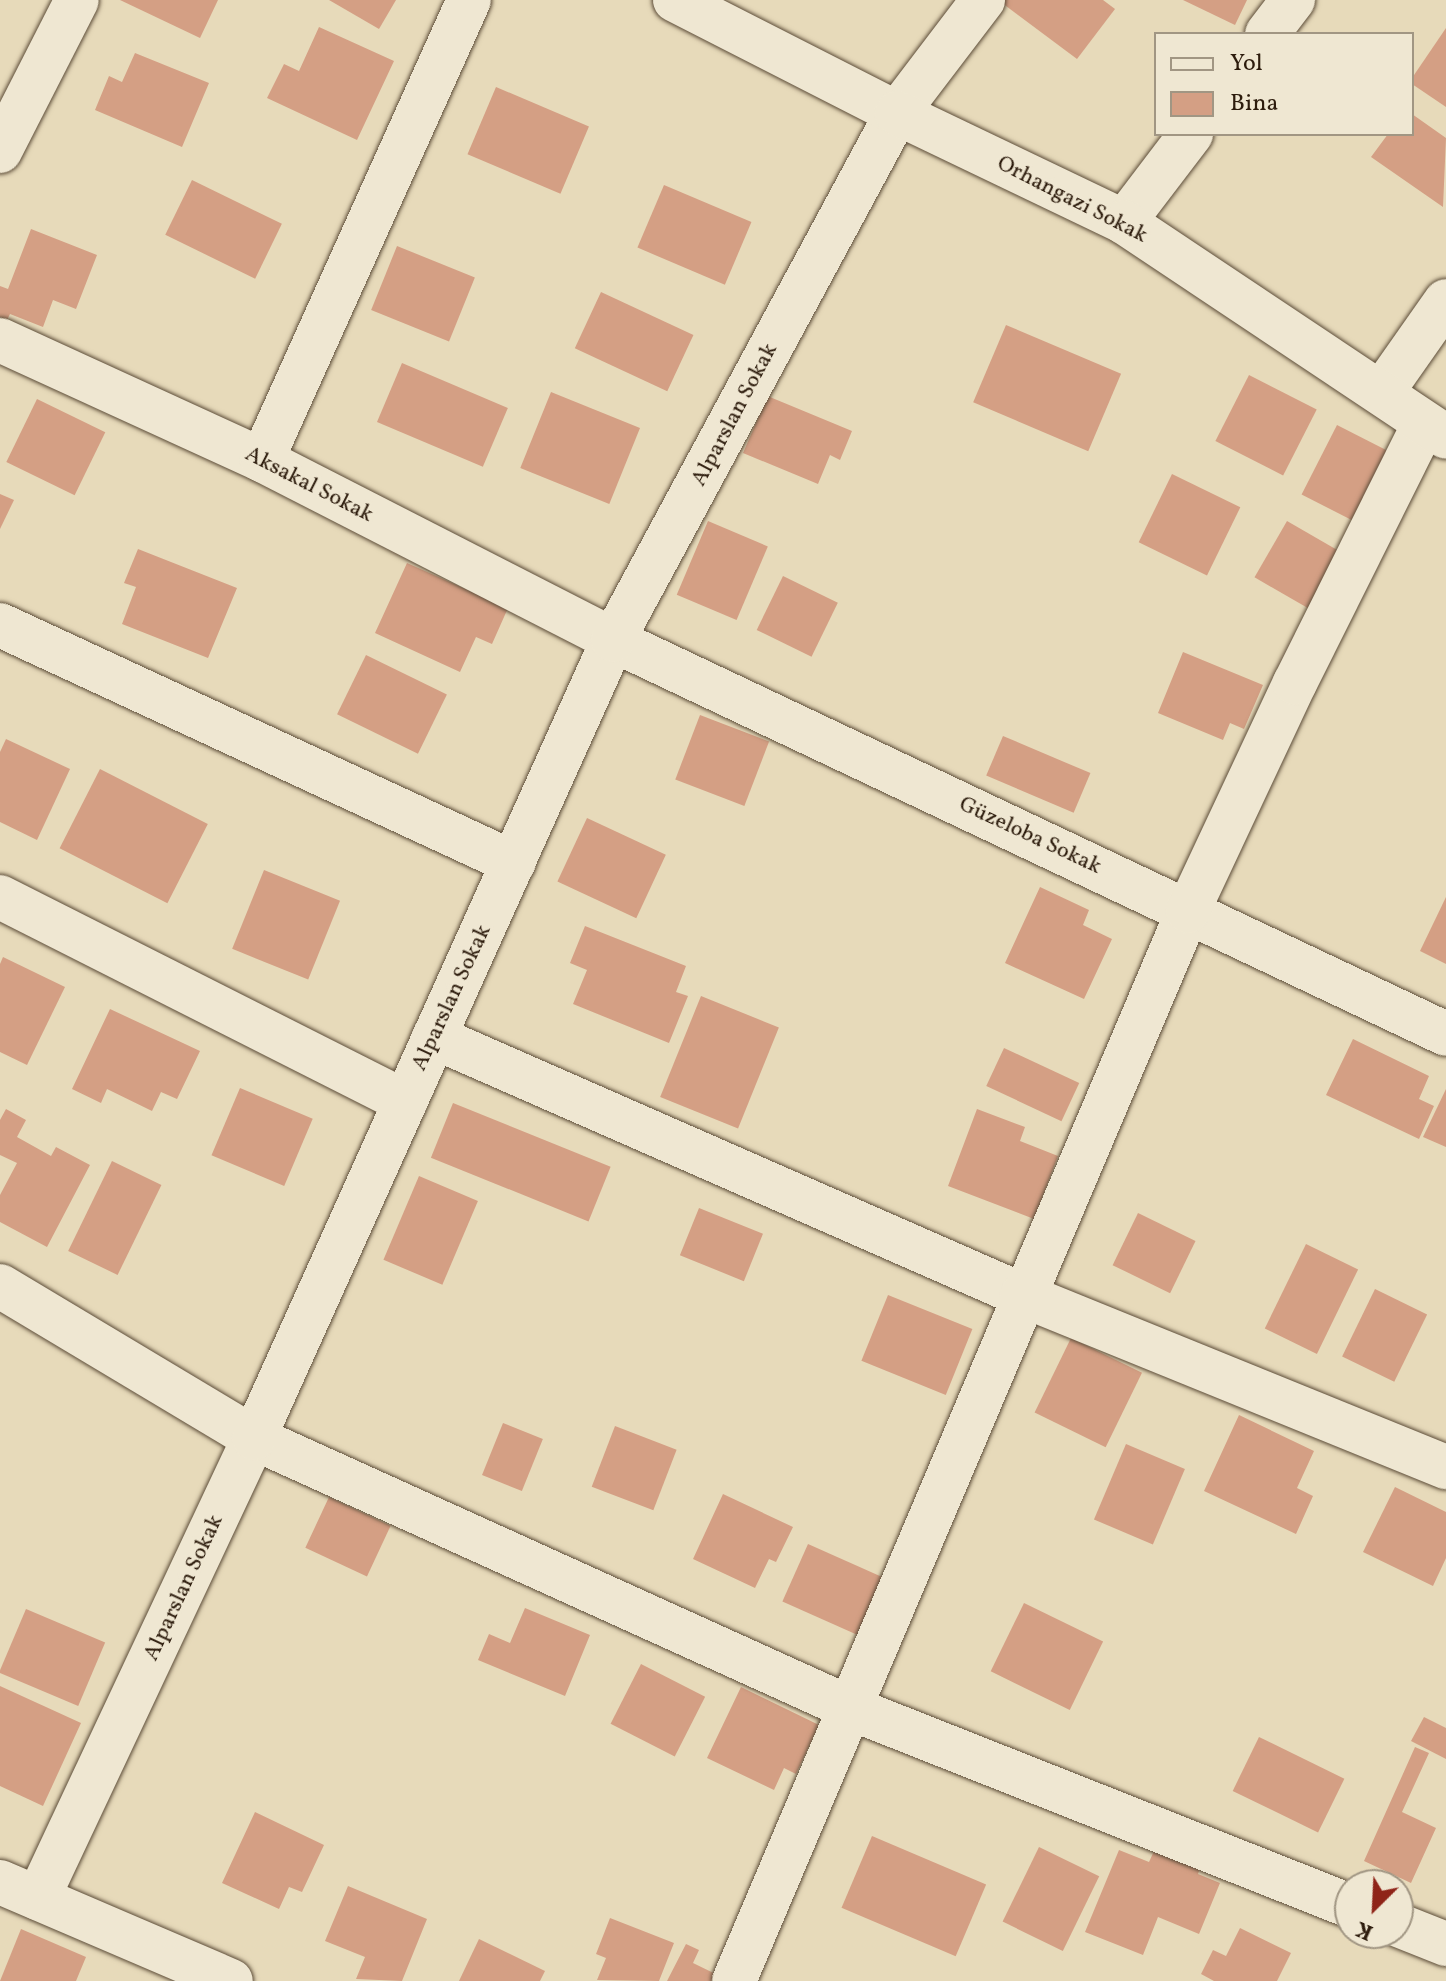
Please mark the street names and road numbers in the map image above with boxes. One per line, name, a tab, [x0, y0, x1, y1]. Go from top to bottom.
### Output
street label: Orhangazi Sokak	[992, 151, 1152, 249]
street label: Alparslan Sokak	[686, 339, 784, 491]
street label: Aksakal Sokak	[240, 441, 378, 529]
street label: Güzeloba Sokak	[955, 792, 1105, 880]
street label: Alparslan Sokak	[407, 921, 497, 1075]
street label: Alparslan Sokak	[139, 1511, 229, 1665]

